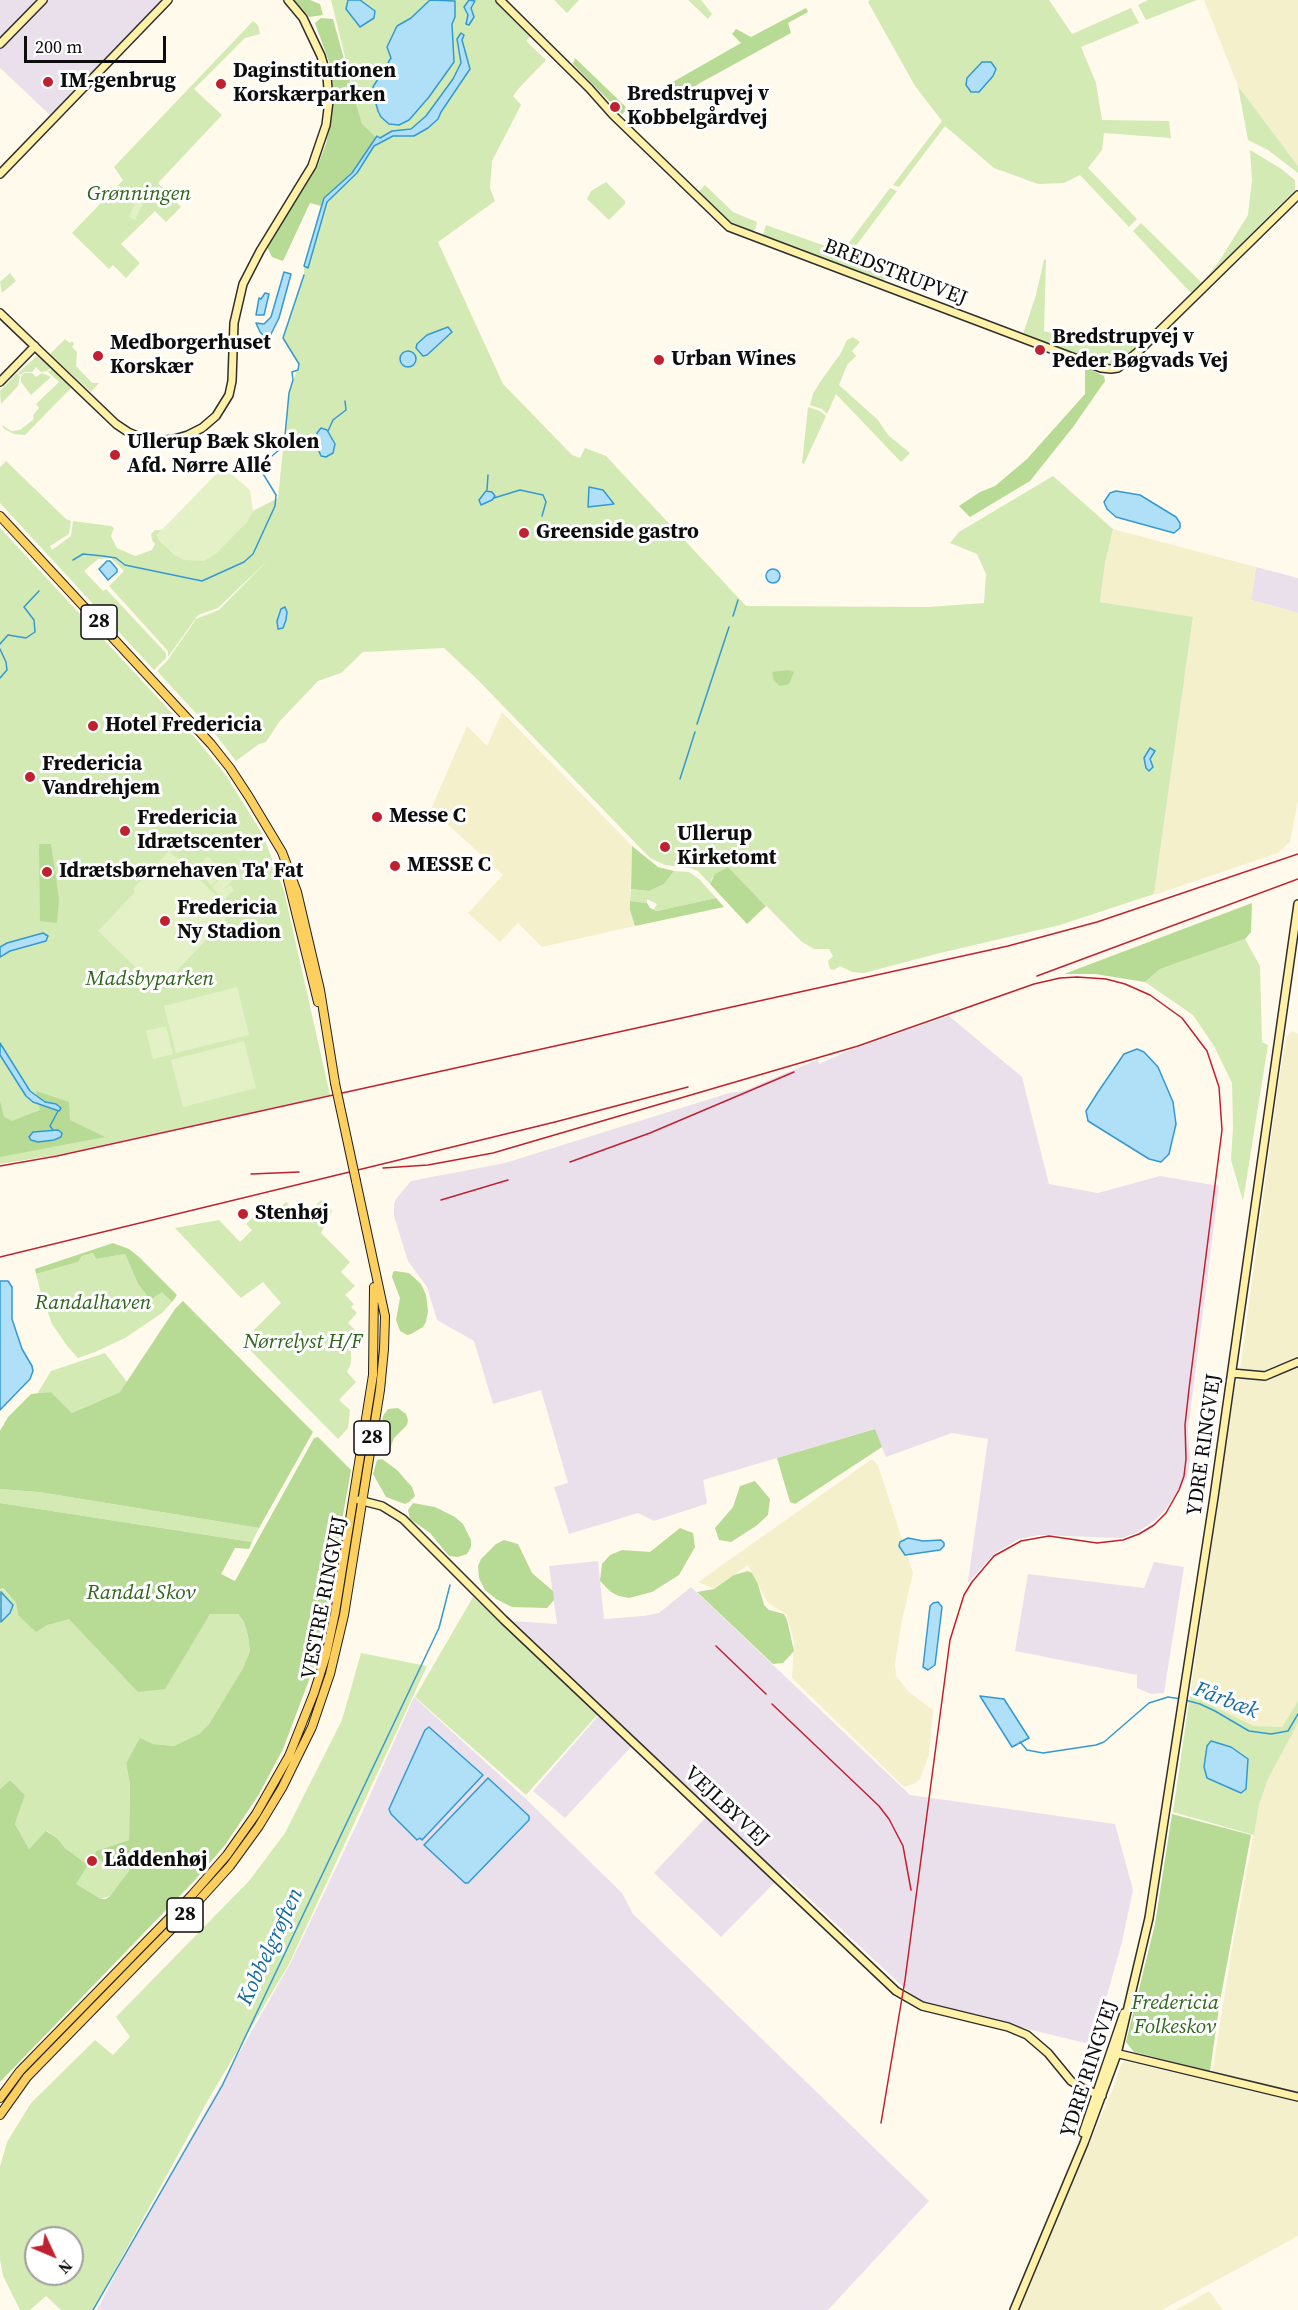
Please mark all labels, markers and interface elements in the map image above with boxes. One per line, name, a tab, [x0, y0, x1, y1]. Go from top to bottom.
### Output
scale bar	[27, 24, 170, 62]
text: 200 m	[35, 34, 82, 59]
place label: Daginstitutionen Korskærparken	[233, 59, 396, 109]
place label: IM-genbrug	[60, 69, 176, 95]
marker: IM-genbrug	[41, 75, 55, 89]
marker: Daginstitutionen Korskærparken	[214, 77, 228, 91]
place label: Bredstrupvej v Kobbelgårdvej	[627, 82, 769, 132]
marker: Bredstrupvej v Kobbelgårdvej	[608, 100, 622, 114]
park label: Grønningen	[87, 182, 191, 208]
street label: BREDSTRUPVEJ	[820, 234, 970, 312]
place label: Bredstrupvej v Peder Bøgvads Vej	[1052, 325, 1228, 375]
place label: Medborgerhuset Korskær	[110, 331, 271, 381]
marker: Bredstrupvej v Peder Bøgvads Vej	[1033, 343, 1047, 357]
place label: Urban Wines	[671, 347, 796, 373]
marker: Medborgerhuset Korskær	[91, 349, 105, 363]
marker: Urban Wines	[652, 353, 666, 367]
place label: Ullerup Bæk Skolen Afd. Nørre Allé	[127, 430, 319, 480]
marker: Ullerup Bæk Skolen Afd. Nørre Allé	[108, 448, 122, 462]
place label: Greenside gastro	[536, 520, 699, 546]
marker: Greenside gastro	[517, 526, 531, 540]
road number: 28	[81, 605, 117, 639]
place label: Hotel Fredericia	[105, 713, 262, 739]
marker: Hotel Fredericia	[86, 719, 100, 733]
place label: Fredericia Vandrehjem	[42, 752, 160, 802]
marker: Fredericia Vandrehjem	[23, 770, 37, 784]
place label: Messe C	[389, 804, 466, 830]
place label: Fredericia Idrætscenter	[137, 806, 263, 856]
marker: Messe C	[370, 810, 384, 824]
place label: Ullerup Kirketomt	[677, 822, 776, 872]
marker: Fredericia Idrætscenter	[118, 824, 132, 838]
marker: Ullerup Kirketomt	[658, 840, 672, 854]
place label: MESSE C	[407, 853, 491, 879]
place label: Idrætsbørnehaven Ta' Fat	[59, 859, 303, 885]
marker: MESSE C	[388, 859, 402, 873]
marker: Idrætsbørnehaven Ta' Fat	[40, 865, 54, 879]
place label: Fredericia Ny Stadion	[177, 896, 281, 946]
marker: Fredericia Ny Stadion	[158, 914, 172, 928]
park label: Madsbyparken	[86, 967, 214, 993]
place label: Stenhøj	[255, 1201, 329, 1227]
marker: Stenhøj	[236, 1207, 250, 1221]
park label: Randalhaven	[35, 1291, 151, 1317]
park label: Nørrelyst H/F	[243, 1330, 363, 1356]
street label: YDRE RINGVEJ	[1183, 1372, 1227, 1518]
road number: 28	[354, 1421, 390, 1455]
street label: VESTRE RINGVEJ	[297, 1514, 353, 1682]
park label: Randal Skov	[86, 1581, 196, 1607]
water label: Fårbæk	[1190, 1677, 1262, 1725]
street label: VEJLBYVEJ	[678, 1761, 774, 1853]
place label: Låddenhøj	[104, 1848, 207, 1874]
marker: Låddenhøj	[85, 1854, 99, 1868]
water label: Kobbelgrøften	[232, 1884, 310, 2010]
road number: 28	[167, 1898, 203, 1932]
park label: Fredericia Folkeskov	[1131, 1991, 1219, 2041]
street label: YDRE RINGVEJ	[1056, 1997, 1124, 2141]
north arrow	[24, 2226, 84, 2286]
text: N	[54, 2255, 77, 2279]

